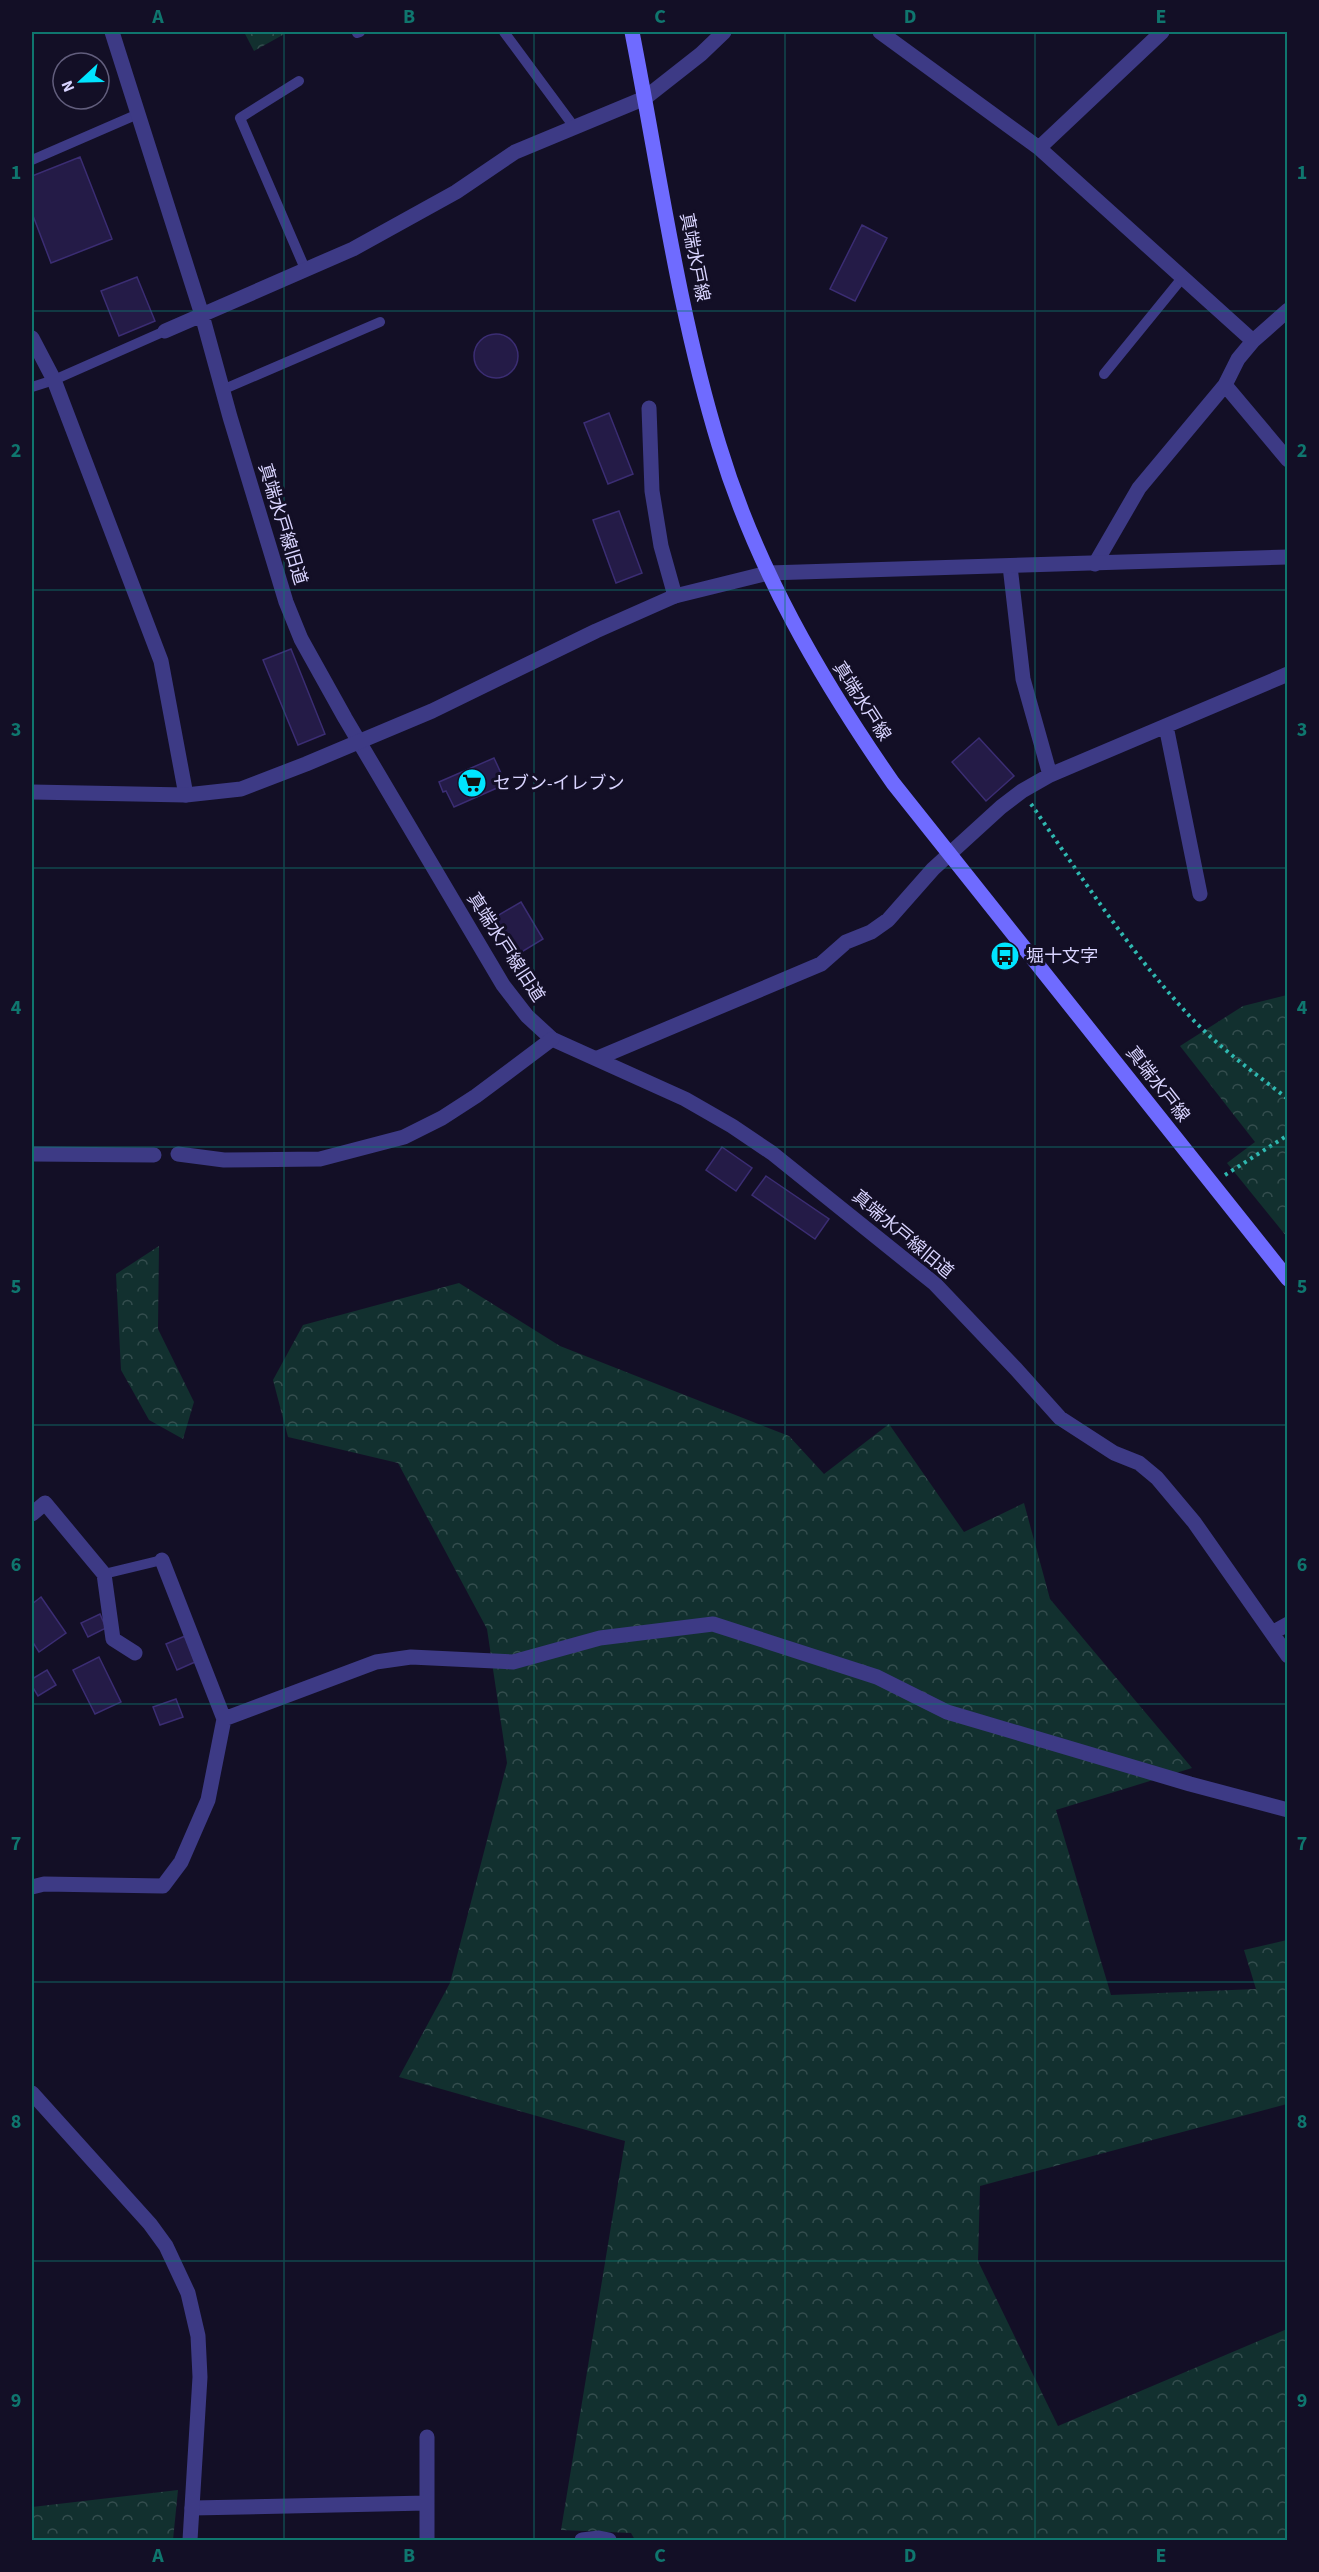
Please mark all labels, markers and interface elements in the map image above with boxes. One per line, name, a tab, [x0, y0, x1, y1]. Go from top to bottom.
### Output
text: A	[151, 3, 164, 31]
text: B	[403, 3, 415, 31]
text: C	[654, 3, 666, 31]
text: D	[904, 3, 916, 31]
text: E	[1156, 3, 1166, 31]
north arrow	[51, 51, 111, 111]
text: N	[56, 77, 80, 95]
text: 1	[11, 159, 21, 187]
text: 1	[1297, 159, 1307, 187]
street label: 真端水戸線	[674, 211, 715, 304]
text: 2	[11, 437, 21, 465]
text: 2	[1297, 437, 1307, 465]
street label: 真端水戸線旧道	[252, 460, 313, 588]
street label: 真端水戸線	[827, 657, 897, 746]
text: 3	[11, 716, 21, 744]
text: 3	[1297, 716, 1307, 744]
supermarket icon: セブン-イレブン	[456, 767, 488, 799]
place label: セブン-イレブン	[493, 771, 625, 796]
street label: 真端水戸線旧道	[461, 888, 550, 1007]
bus stop icon: 堀十文字	[989, 940, 1021, 972]
place label: 堀十文字	[1026, 944, 1098, 969]
text: 4	[11, 994, 22, 1022]
text: 4	[1297, 994, 1308, 1022]
street label: 真端水戸線	[1120, 1041, 1195, 1127]
street label: 真端水戸線旧道	[846, 1184, 959, 1284]
text: 5	[11, 1273, 21, 1301]
text: 5	[1297, 1273, 1307, 1301]
text: 6	[11, 1551, 21, 1579]
text: 6	[1297, 1551, 1307, 1579]
text: 7	[11, 1830, 21, 1858]
text: 7	[1297, 1830, 1307, 1858]
text: 8	[11, 2108, 21, 2136]
text: 8	[1297, 2108, 1307, 2136]
text: 9	[11, 2387, 21, 2415]
text: 9	[1297, 2387, 1307, 2415]
text: A	[151, 2542, 164, 2570]
text: B	[403, 2542, 415, 2570]
text: C	[654, 2542, 666, 2570]
text: D	[904, 2542, 916, 2570]
text: E	[1156, 2542, 1166, 2570]

